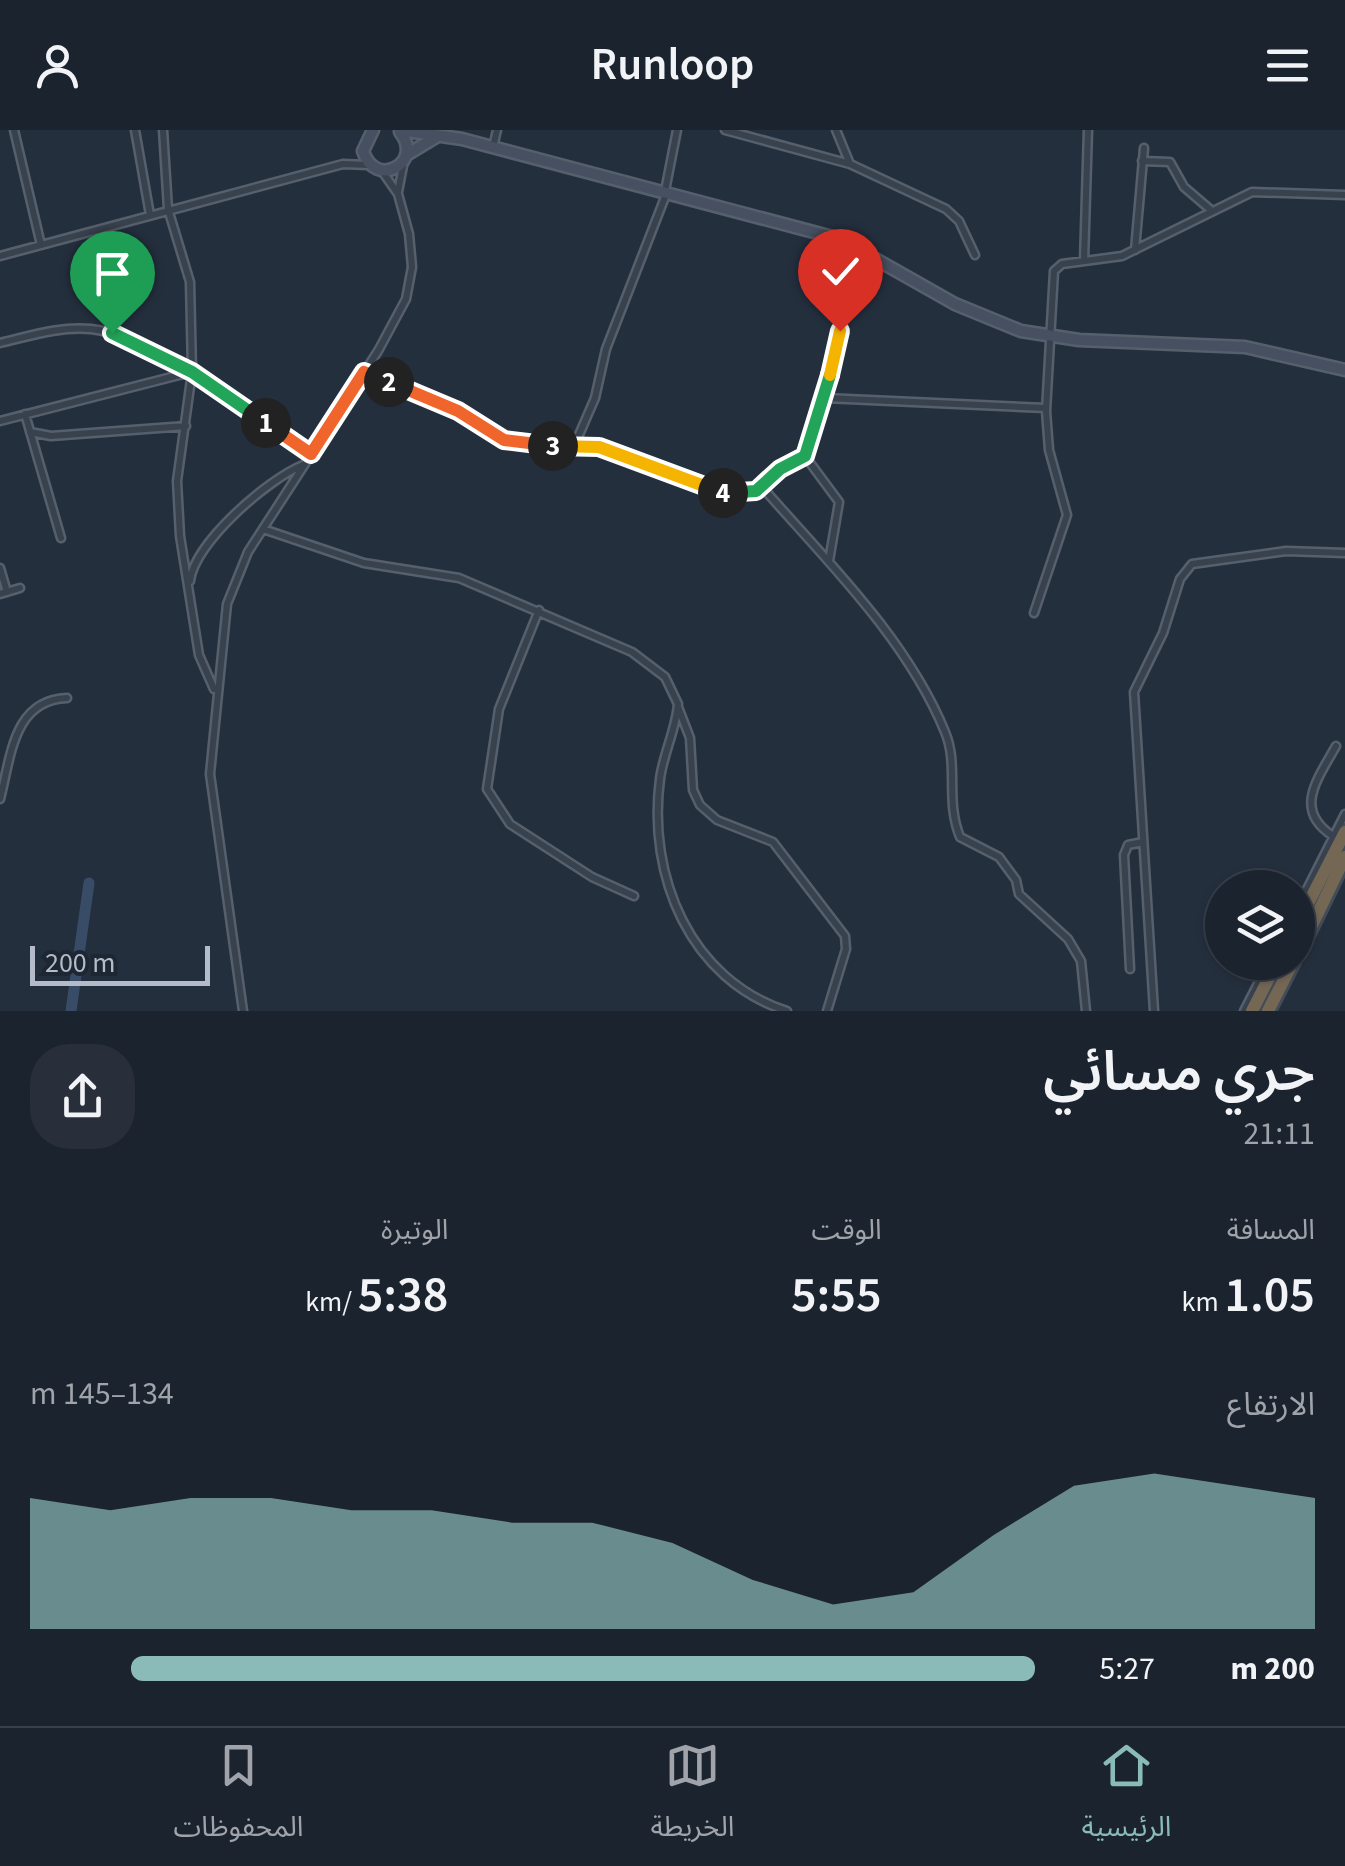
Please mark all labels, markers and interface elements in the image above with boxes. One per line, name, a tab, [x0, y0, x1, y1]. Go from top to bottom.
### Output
text: Runloop	[591, 33, 754, 97]
icon: person	[30, 38, 85, 93]
icon: menu	[1260, 38, 1315, 93]
pin	[798, 229, 883, 332]
pin	[70, 231, 155, 334]
icon: check	[813, 244, 868, 299]
icon: arrive	[85, 246, 140, 301]
pin: 2	[364, 357, 414, 407]
text: 2	[382, 362, 396, 402]
pin: 1	[241, 398, 291, 448]
text: 1	[259, 403, 273, 443]
pin: 3	[528, 421, 578, 471]
text: 3	[546, 426, 560, 466]
pin: 4	[698, 468, 748, 518]
text: 4	[716, 473, 730, 513]
map controls	[1205, 870, 1315, 980]
button: layers	[1205, 870, 1315, 980]
scale bar	[30, 941, 210, 986]
text: 200 m	[45, 943, 116, 983]
text: جري مسائي	[1043, 1034, 1315, 1112]
button: share	[30, 1044, 135, 1149]
text: 21:11	[1243, 1111, 1315, 1157]
text: الوتيرة	[381, 1210, 448, 1250]
text: الوقت	[811, 1210, 882, 1250]
text: المسافة	[1227, 1210, 1315, 1250]
text: 5:38	[358, 1260, 448, 1331]
text: 5:55	[791, 1260, 882, 1331]
text: 1.05	[1224, 1260, 1315, 1331]
text: /km	[305, 1282, 358, 1322]
text: km	[1182, 1282, 1224, 1322]
text: 134–145 m	[30, 1371, 174, 1417]
text: الارتفاع	[1227, 1382, 1315, 1428]
text: 5:27	[1099, 1646, 1155, 1692]
text: 200 m	[1230, 1646, 1315, 1692]
tab: المحفوظات	[174, 1738, 304, 1857]
tab: الخريطة	[651, 1738, 734, 1857]
tab: الرئيسية	[1081, 1738, 1171, 1857]

